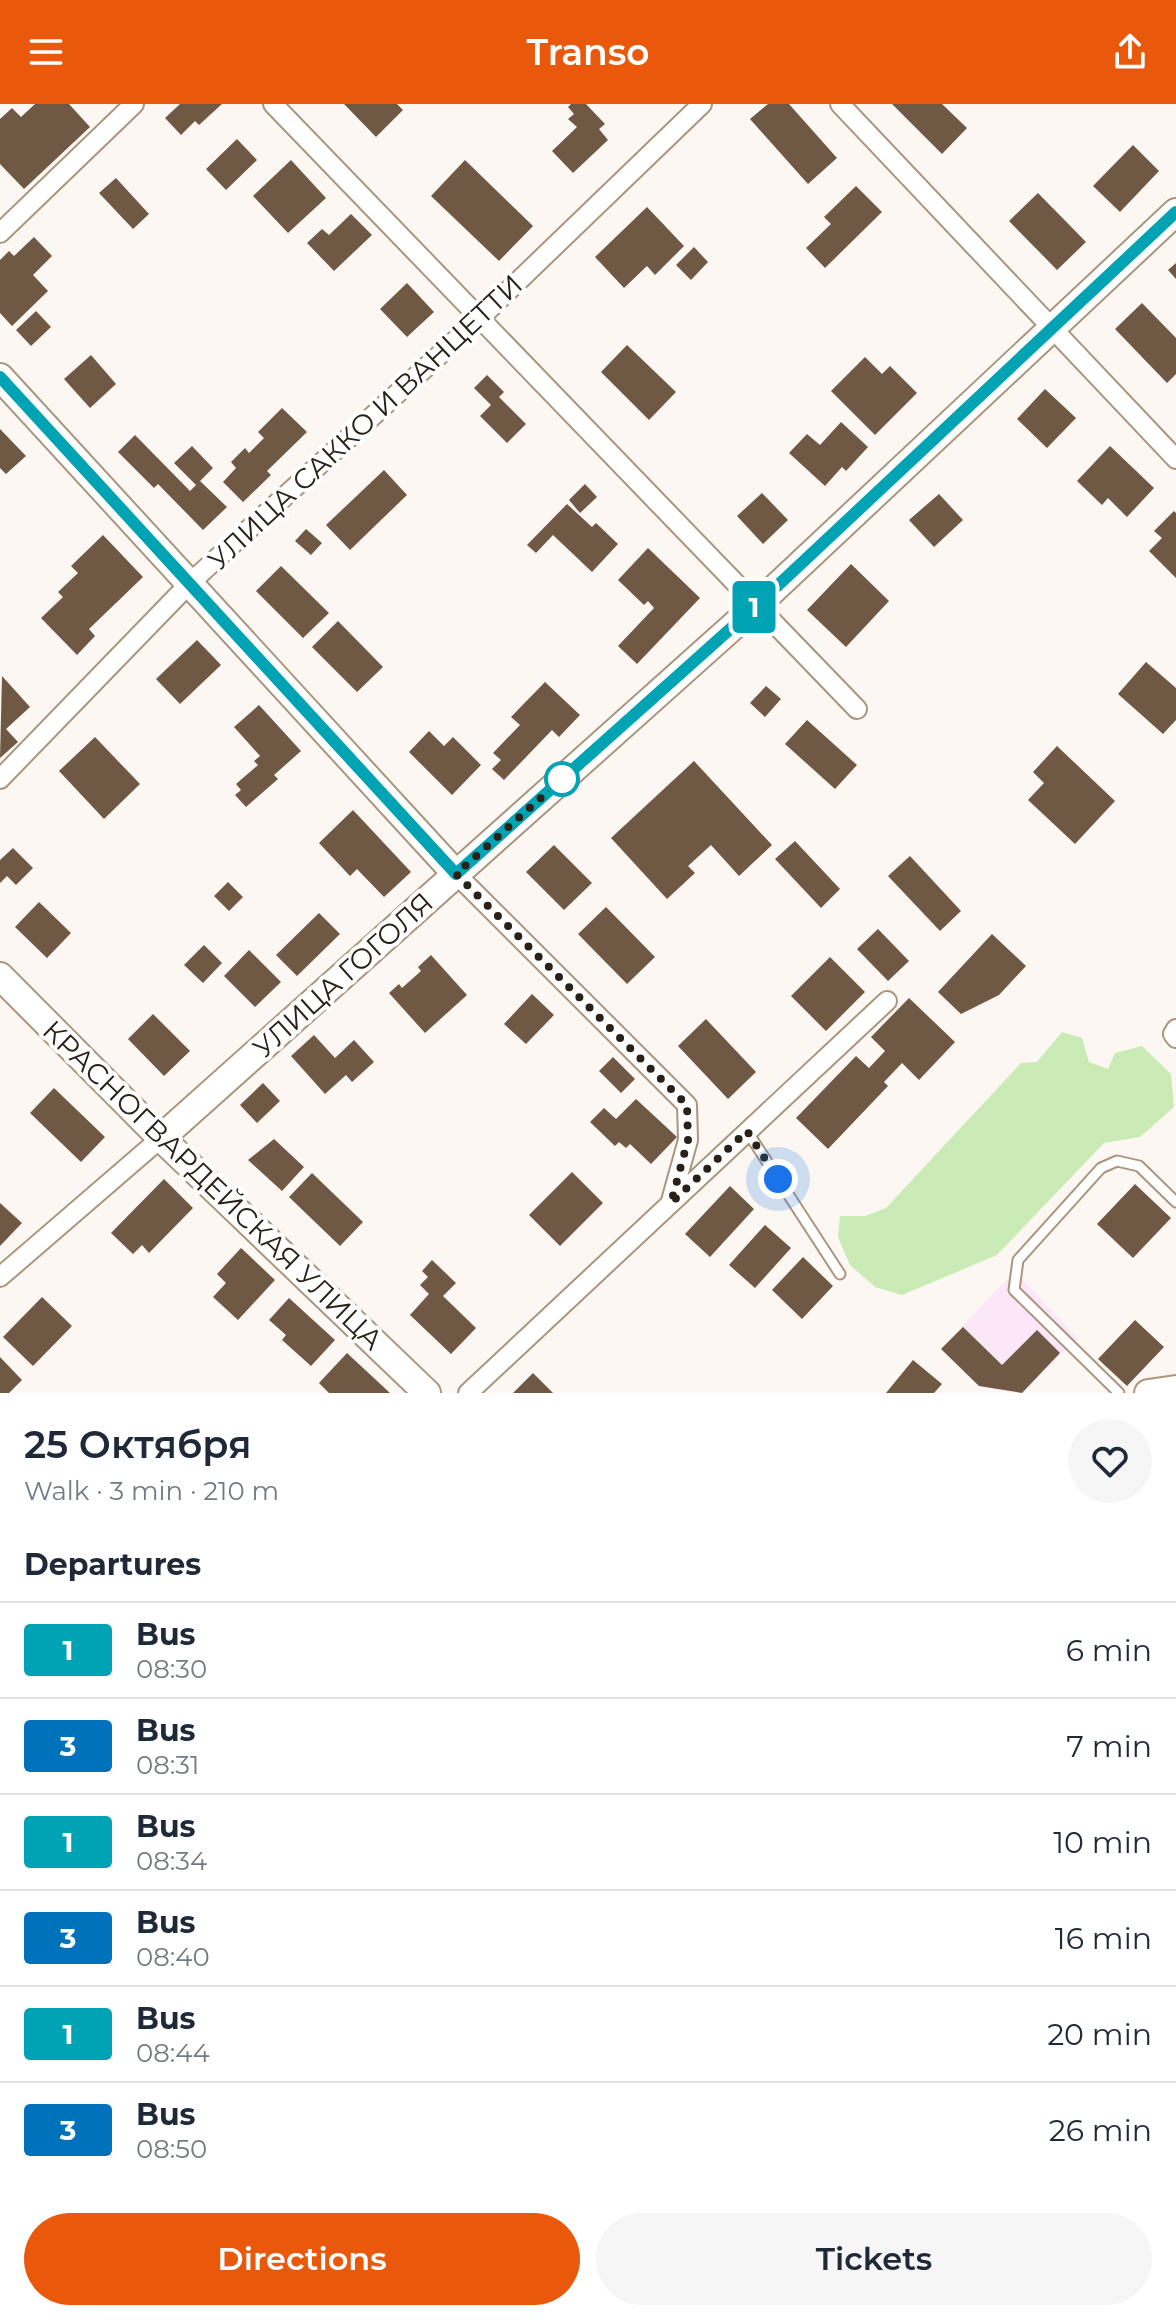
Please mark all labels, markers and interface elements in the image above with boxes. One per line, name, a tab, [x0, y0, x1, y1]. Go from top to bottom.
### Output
icon: menu	[24, 30, 68, 74]
text: Transo	[526, 30, 650, 74]
icon: share	[1108, 30, 1152, 74]
street label: УЛИЦА САККО И ВАНЦЕТТИ	[201, 267, 529, 577]
line badge: 1	[728, 581, 780, 633]
text: 1	[749, 590, 759, 624]
unlabelled marker	[545, 762, 579, 796]
street label: УЛИЦА ГОГОЛЯ	[246, 885, 440, 1065]
street label: КРАСНОГВАРДЕЙСКАЯ УЛИЦА	[36, 1013, 390, 1357]
your location	[758, 1159, 798, 1199]
button: heart	[1068, 1419, 1152, 1503]
text: 25 Октября	[24, 1421, 251, 1468]
text: Walk · 3 min · 210 m	[24, 1475, 279, 1507]
text: Departures	[24, 1546, 201, 1583]
text: Bus	[136, 1616, 196, 1653]
text: 6 min	[1066, 1632, 1152, 1669]
text: 1	[63, 1633, 73, 1667]
text: 08:30	[136, 1653, 207, 1685]
text: Bus	[136, 1712, 196, 1749]
text: 7 min	[1066, 1728, 1152, 1765]
text: 3	[60, 1729, 76, 1763]
text: 08:31	[136, 1749, 199, 1781]
text: Bus	[136, 1808, 196, 1845]
text: 10 min	[1053, 1824, 1152, 1861]
text: 1	[63, 1825, 73, 1859]
text: 08:34	[136, 1845, 207, 1877]
text: Bus	[136, 1904, 196, 1941]
text: 16 min	[1055, 1920, 1152, 1957]
text: 3	[60, 1921, 76, 1955]
text: 08:40	[136, 1941, 210, 1973]
text: Bus	[136, 2000, 196, 2037]
text: 20 min	[1047, 2016, 1152, 2053]
text: 1	[63, 2017, 73, 2051]
text: 08:44	[136, 2037, 210, 2069]
text: Bus	[136, 2096, 196, 2133]
text: 26 min	[1049, 2112, 1152, 2149]
text: 3	[60, 2113, 76, 2147]
text: 08:50	[136, 2133, 207, 2165]
button: Directions	[24, 2213, 580, 2305]
button: Tickets	[596, 2213, 1152, 2305]

